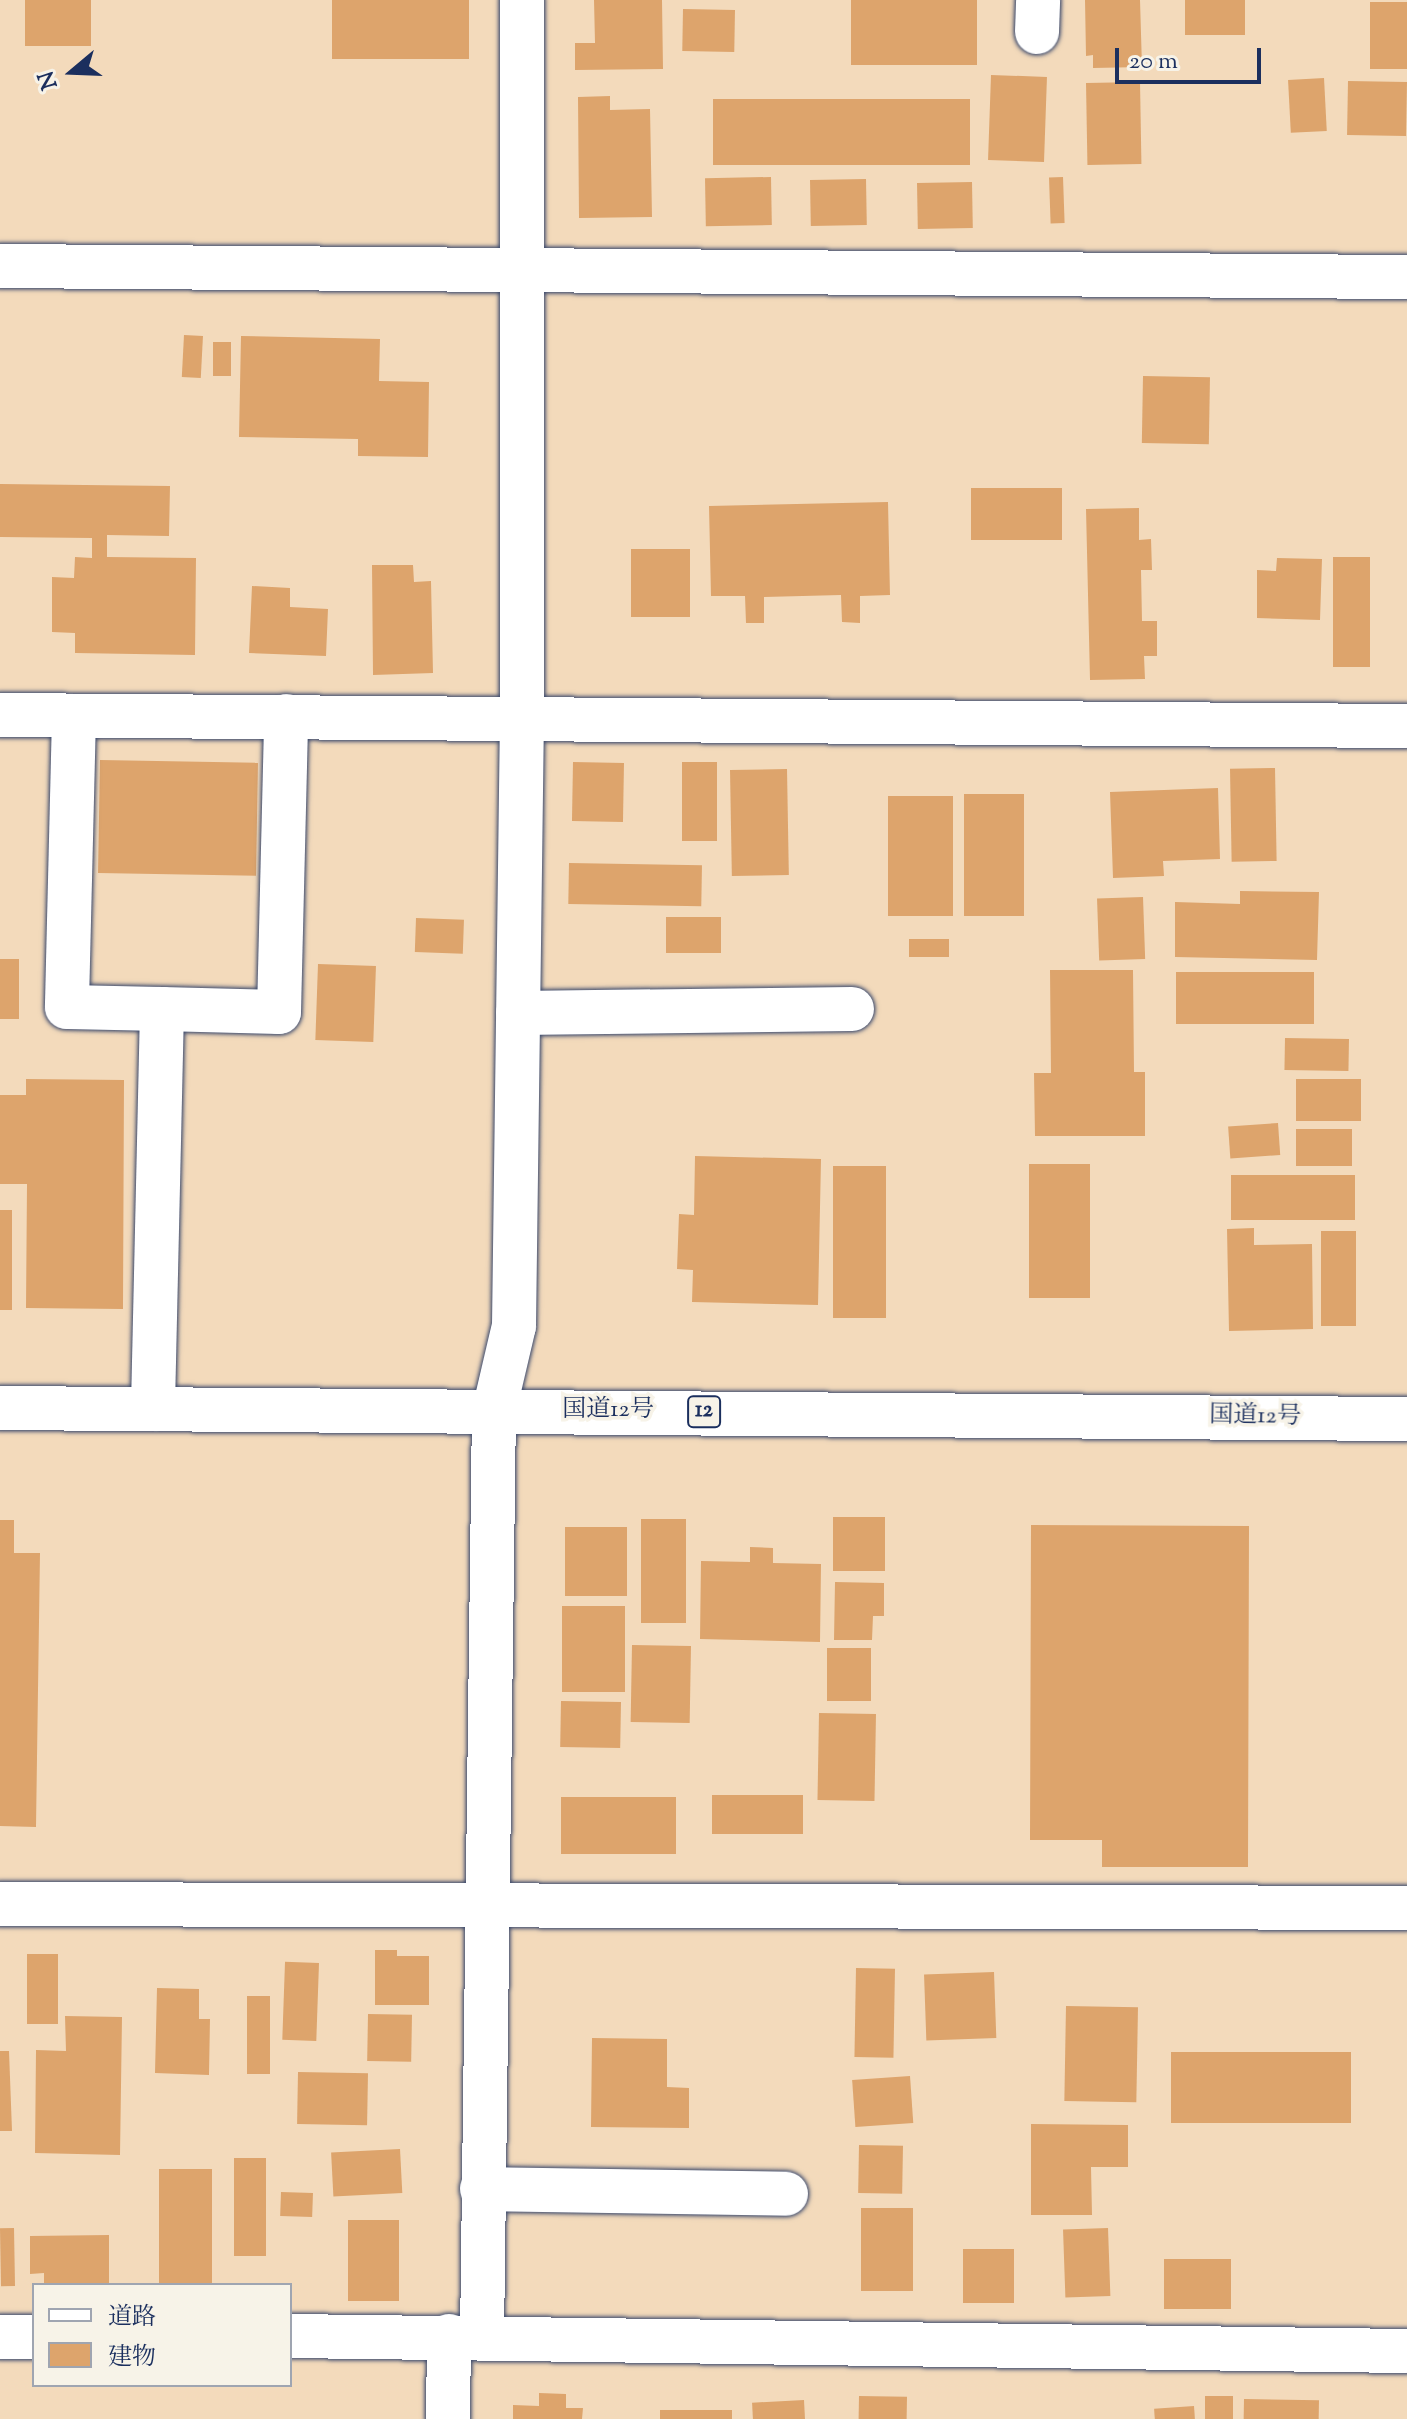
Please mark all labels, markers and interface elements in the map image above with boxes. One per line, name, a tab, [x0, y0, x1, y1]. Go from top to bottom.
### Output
north arrow	[32, 32, 112, 112]
scale bar	[1119, 32, 1265, 82]
text: 20 m	[1129, 45, 1178, 79]
text: N	[31, 66, 67, 93]
road number: 12	[686, 1394, 722, 1430]
street label: 国道12号	[562, 1397, 654, 1425]
street label: 国道12号	[1209, 1402, 1301, 1432]
legend	[32, 2283, 292, 2387]
text: 道路	[108, 2301, 156, 2335]
text: 建物	[108, 2341, 156, 2375]

